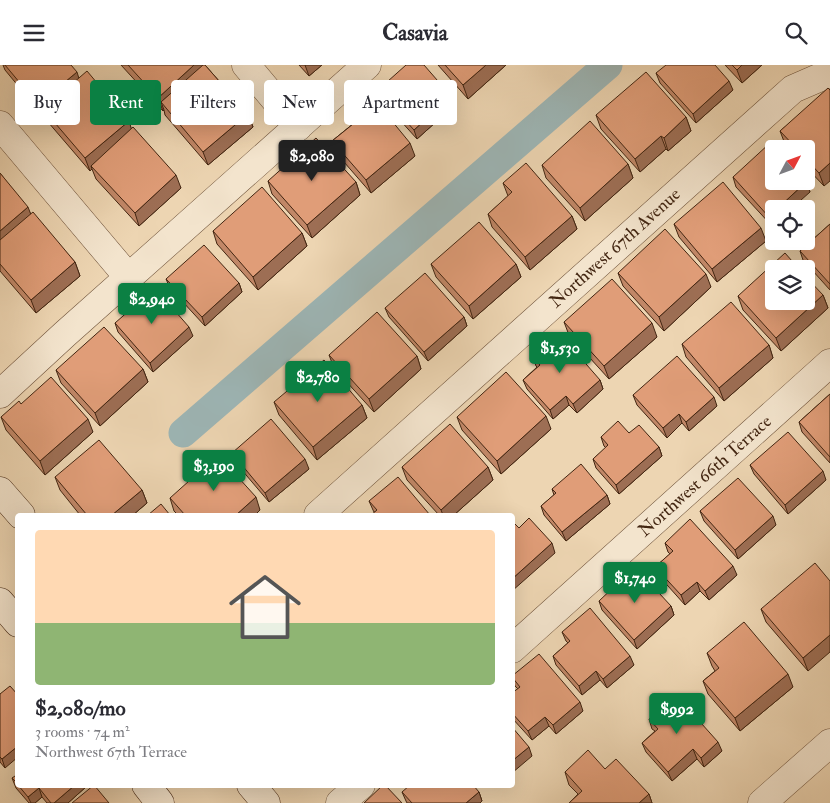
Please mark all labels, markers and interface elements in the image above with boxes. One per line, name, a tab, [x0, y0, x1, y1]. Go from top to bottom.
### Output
icon: menu	[20, 19, 48, 47]
text: Casavia	[382, 19, 448, 47]
icon: search	[782, 19, 810, 47]
chip: Buy	[15, 80, 80, 125]
chip: Rent	[90, 80, 161, 125]
chip: Filters	[171, 80, 254, 125]
chip: New	[264, 80, 334, 125]
chip: Apartment	[344, 80, 457, 125]
pin: $2,080	[271, 139, 353, 182]
north arrow	[765, 140, 815, 190]
map controls	[765, 140, 815, 310]
text: $2,080	[290, 146, 334, 166]
street label: Northwest 67th Avenue	[545, 183, 686, 313]
button: locate	[765, 200, 815, 250]
button: layers	[765, 260, 815, 310]
pin: $2,940	[111, 283, 193, 325]
text: $2,940	[129, 289, 175, 309]
pin: $1,530	[519, 331, 601, 374]
text: $1,530	[540, 338, 580, 358]
pin: $2,780	[277, 361, 359, 403]
text: $2,780	[296, 367, 340, 387]
street label: Northwest 66th Terrace	[633, 410, 777, 542]
pin: $3,190	[173, 449, 255, 492]
text: $3,190	[193, 456, 235, 476]
pin: $1,740	[594, 561, 676, 604]
icon: home	[220, 562, 310, 652]
text: $1,740	[614, 568, 656, 588]
pin: $992	[647, 693, 707, 735]
text: $2,080/mo	[35, 695, 126, 722]
text: $992	[660, 699, 694, 719]
text: 3 rooms · 74 m²	[35, 722, 129, 742]
text: Northwest 67th Terrace	[35, 742, 187, 762]

